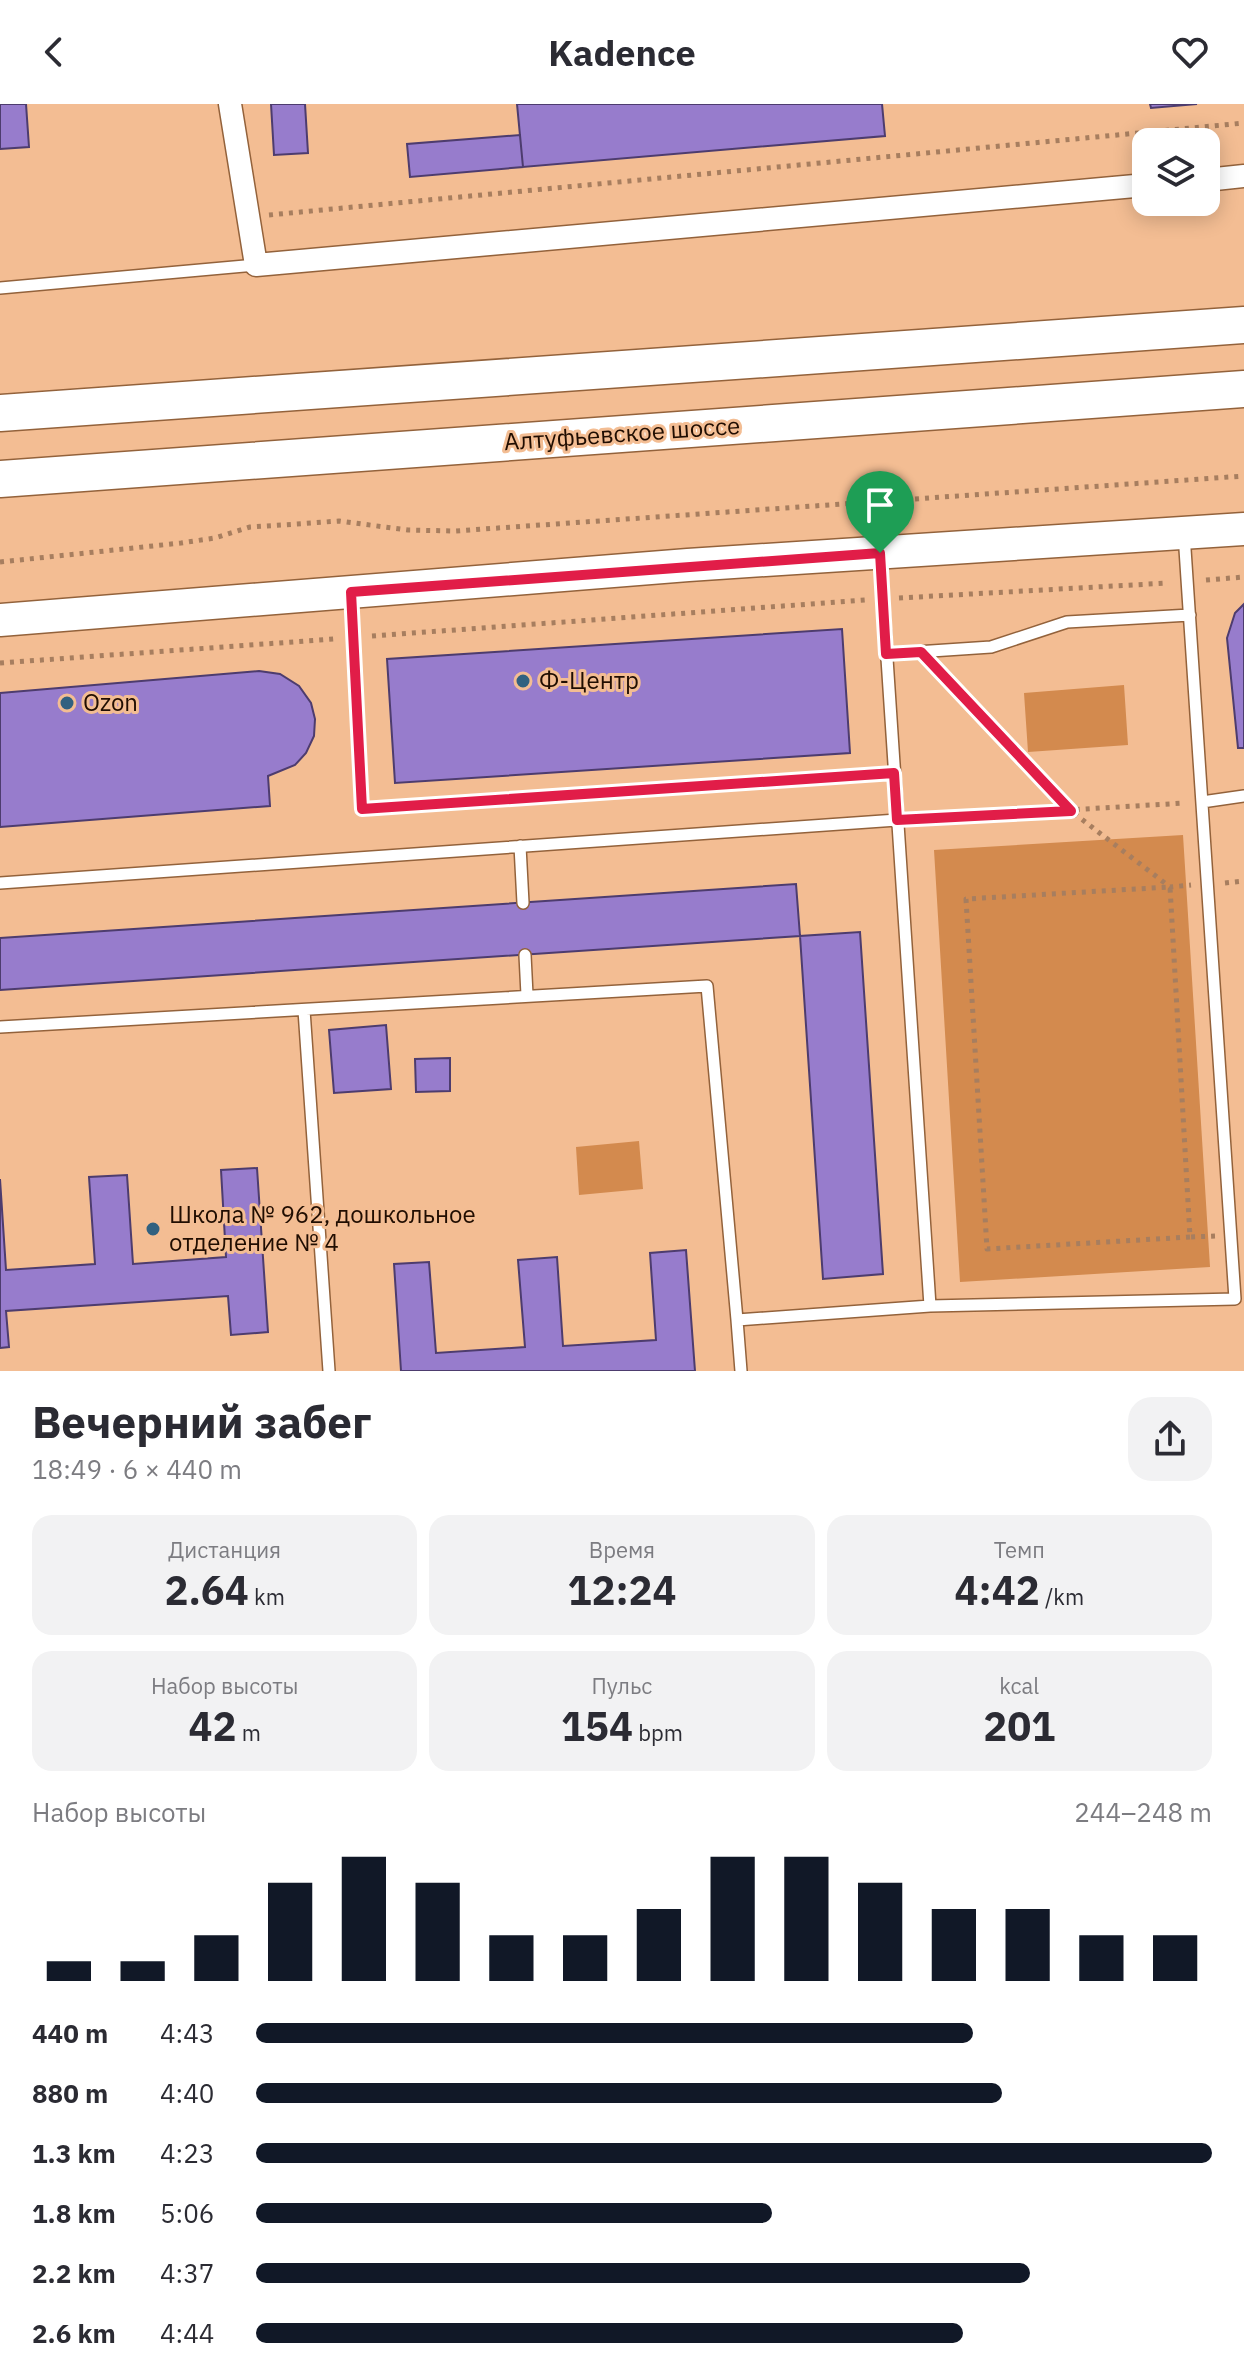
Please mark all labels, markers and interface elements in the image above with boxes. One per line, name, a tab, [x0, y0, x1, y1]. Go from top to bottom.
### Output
text: Kadence	[548, 29, 696, 76]
icon: back	[32, 30, 76, 74]
icon: heart	[1168, 30, 1212, 74]
map controls	[1132, 128, 1220, 216]
button: layers	[1132, 128, 1220, 216]
street label: Алтуфьевское шоссе	[503, 409, 741, 457]
pin	[846, 471, 914, 553]
icon: arrive	[858, 483, 902, 527]
place label: Ф-Центр	[539, 664, 639, 696]
marker: Ф-Центр	[514, 672, 532, 690]
place label: Ozon	[83, 686, 138, 718]
marker: Ozon	[58, 694, 76, 712]
place label: Школа № 962, дошкольное отделение № 4	[169, 1198, 476, 1258]
marker: Школа № 962, дошкольное отделение № 4	[144, 1220, 162, 1238]
text: Вечерний забег	[32, 1393, 372, 1450]
button: share	[1128, 1397, 1212, 1481]
text: 18:49 · 6 × 440 m	[32, 1452, 242, 1486]
text: Дистанция	[168, 1535, 281, 1564]
text: Время	[589, 1535, 655, 1564]
text: Темп	[994, 1535, 1045, 1564]
text: 2.64	[164, 1564, 249, 1616]
text: 12:24	[567, 1564, 677, 1616]
text: 4:42	[955, 1564, 1040, 1616]
text: km	[249, 1582, 285, 1611]
text: /km	[1040, 1582, 1084, 1611]
text: Набор высоты	[151, 1671, 298, 1700]
text: Пульс	[592, 1671, 652, 1700]
text: kcal	[999, 1671, 1039, 1700]
text: 42	[188, 1700, 236, 1752]
text: 154	[561, 1700, 633, 1752]
text: 201	[983, 1700, 1055, 1752]
text: m	[236, 1718, 261, 1747]
text: bpm	[633, 1718, 683, 1747]
text: Набор высоты	[32, 1795, 206, 1829]
text: 244–248 m	[1074, 1795, 1212, 1829]
text: 440 m	[32, 2016, 108, 2050]
text: 4:43	[160, 2016, 214, 2050]
text: 880 m	[32, 2076, 108, 2110]
text: 4:40	[160, 2076, 214, 2110]
text: 1.3 km	[32, 2136, 116, 2170]
text: 4:23	[160, 2136, 214, 2170]
text: 1.8 km	[32, 2196, 116, 2230]
text: 5:06	[160, 2196, 214, 2230]
text: 2.2 km	[32, 2256, 116, 2290]
text: 4:37	[160, 2256, 214, 2290]
text: 2.6 km	[32, 2316, 116, 2350]
text: 4:44	[160, 2316, 214, 2350]

